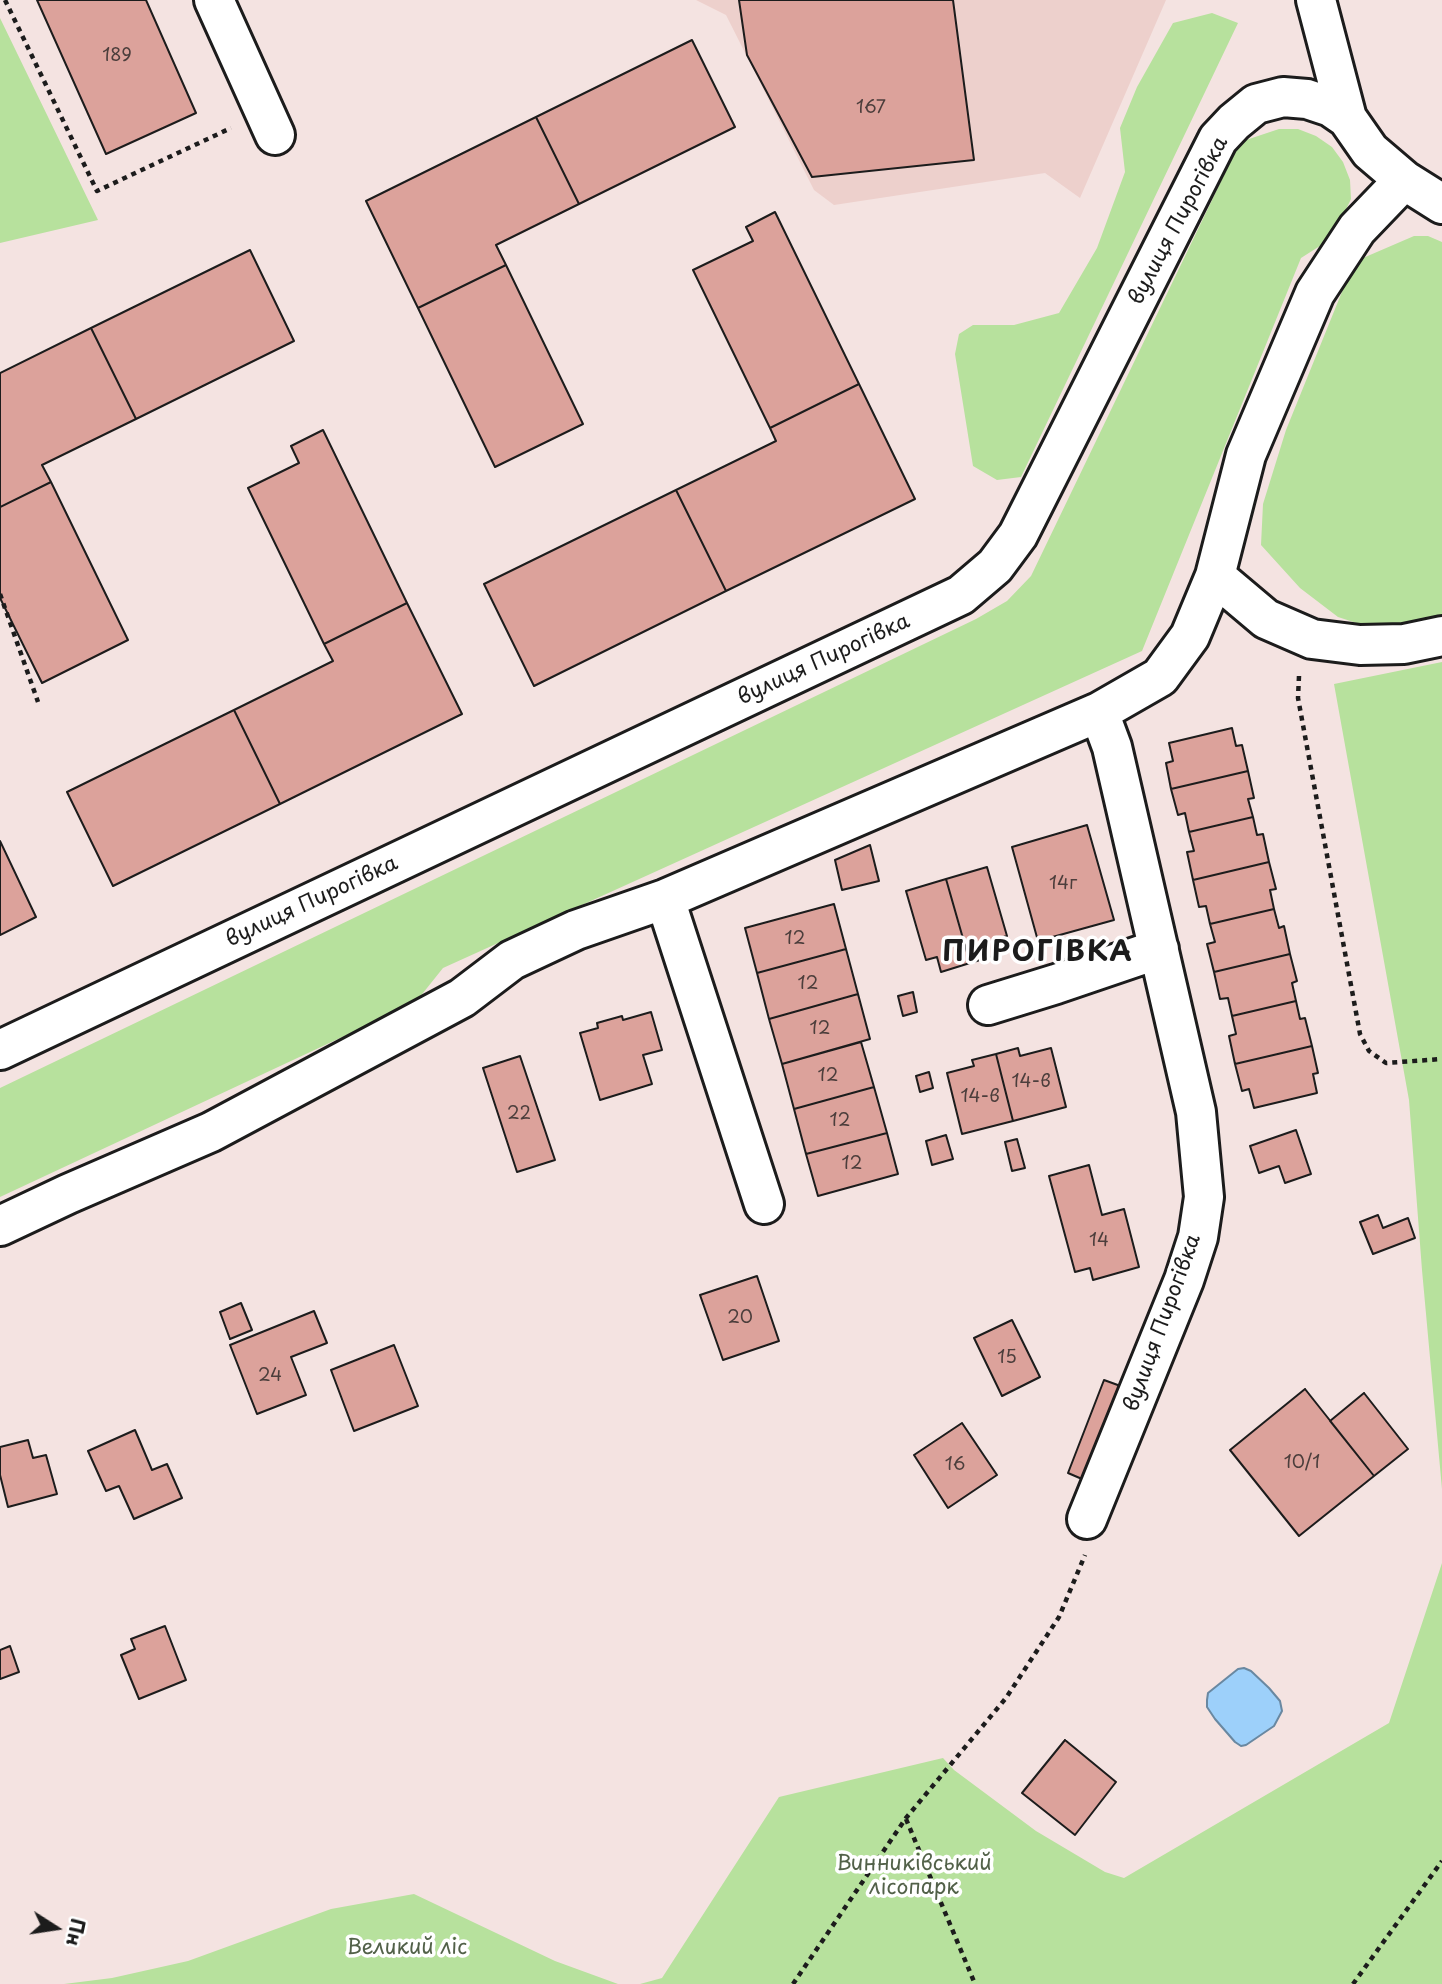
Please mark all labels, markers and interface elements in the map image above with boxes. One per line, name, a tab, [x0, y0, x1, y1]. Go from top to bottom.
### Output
house number: 189	[102, 45, 132, 67]
house number: 167	[856, 97, 886, 119]
street label: вулиця Пирогівка	[1124, 133, 1234, 309]
street label: вулиця Пирогівка	[734, 609, 914, 711]
street label: вулиця Пирогівка	[222, 851, 402, 953]
house number: 14г	[1049, 873, 1077, 895]
house number: 12	[785, 928, 805, 950]
district label: ПИРОГІВКА	[945, 936, 1131, 970]
house number: 12	[798, 973, 818, 995]
house number: 12	[810, 1018, 830, 1040]
house number: 12	[818, 1065, 838, 1087]
house number: 14-в	[1011, 1071, 1051, 1093]
house number: 14-в	[960, 1086, 1000, 1108]
house number: 22	[507, 1103, 531, 1125]
house number: 12	[830, 1110, 850, 1132]
house number: 12	[842, 1153, 862, 1175]
house number: 14	[1089, 1230, 1109, 1252]
street label: вулиця Пирогівка	[1119, 1231, 1207, 1415]
house number: 20	[727, 1307, 753, 1329]
house number: 15	[997, 1347, 1017, 1369]
house number: 24	[258, 1365, 282, 1387]
house number: 10/1	[1284, 1452, 1320, 1474]
house number: 16	[945, 1454, 965, 1476]
park label: Винниківський лісопарк	[836, 1851, 992, 1901]
north arrow	[21, 1893, 91, 1963]
text: Пн	[60, 1916, 93, 1949]
park label: Великий ліс	[347, 1935, 467, 1961]

